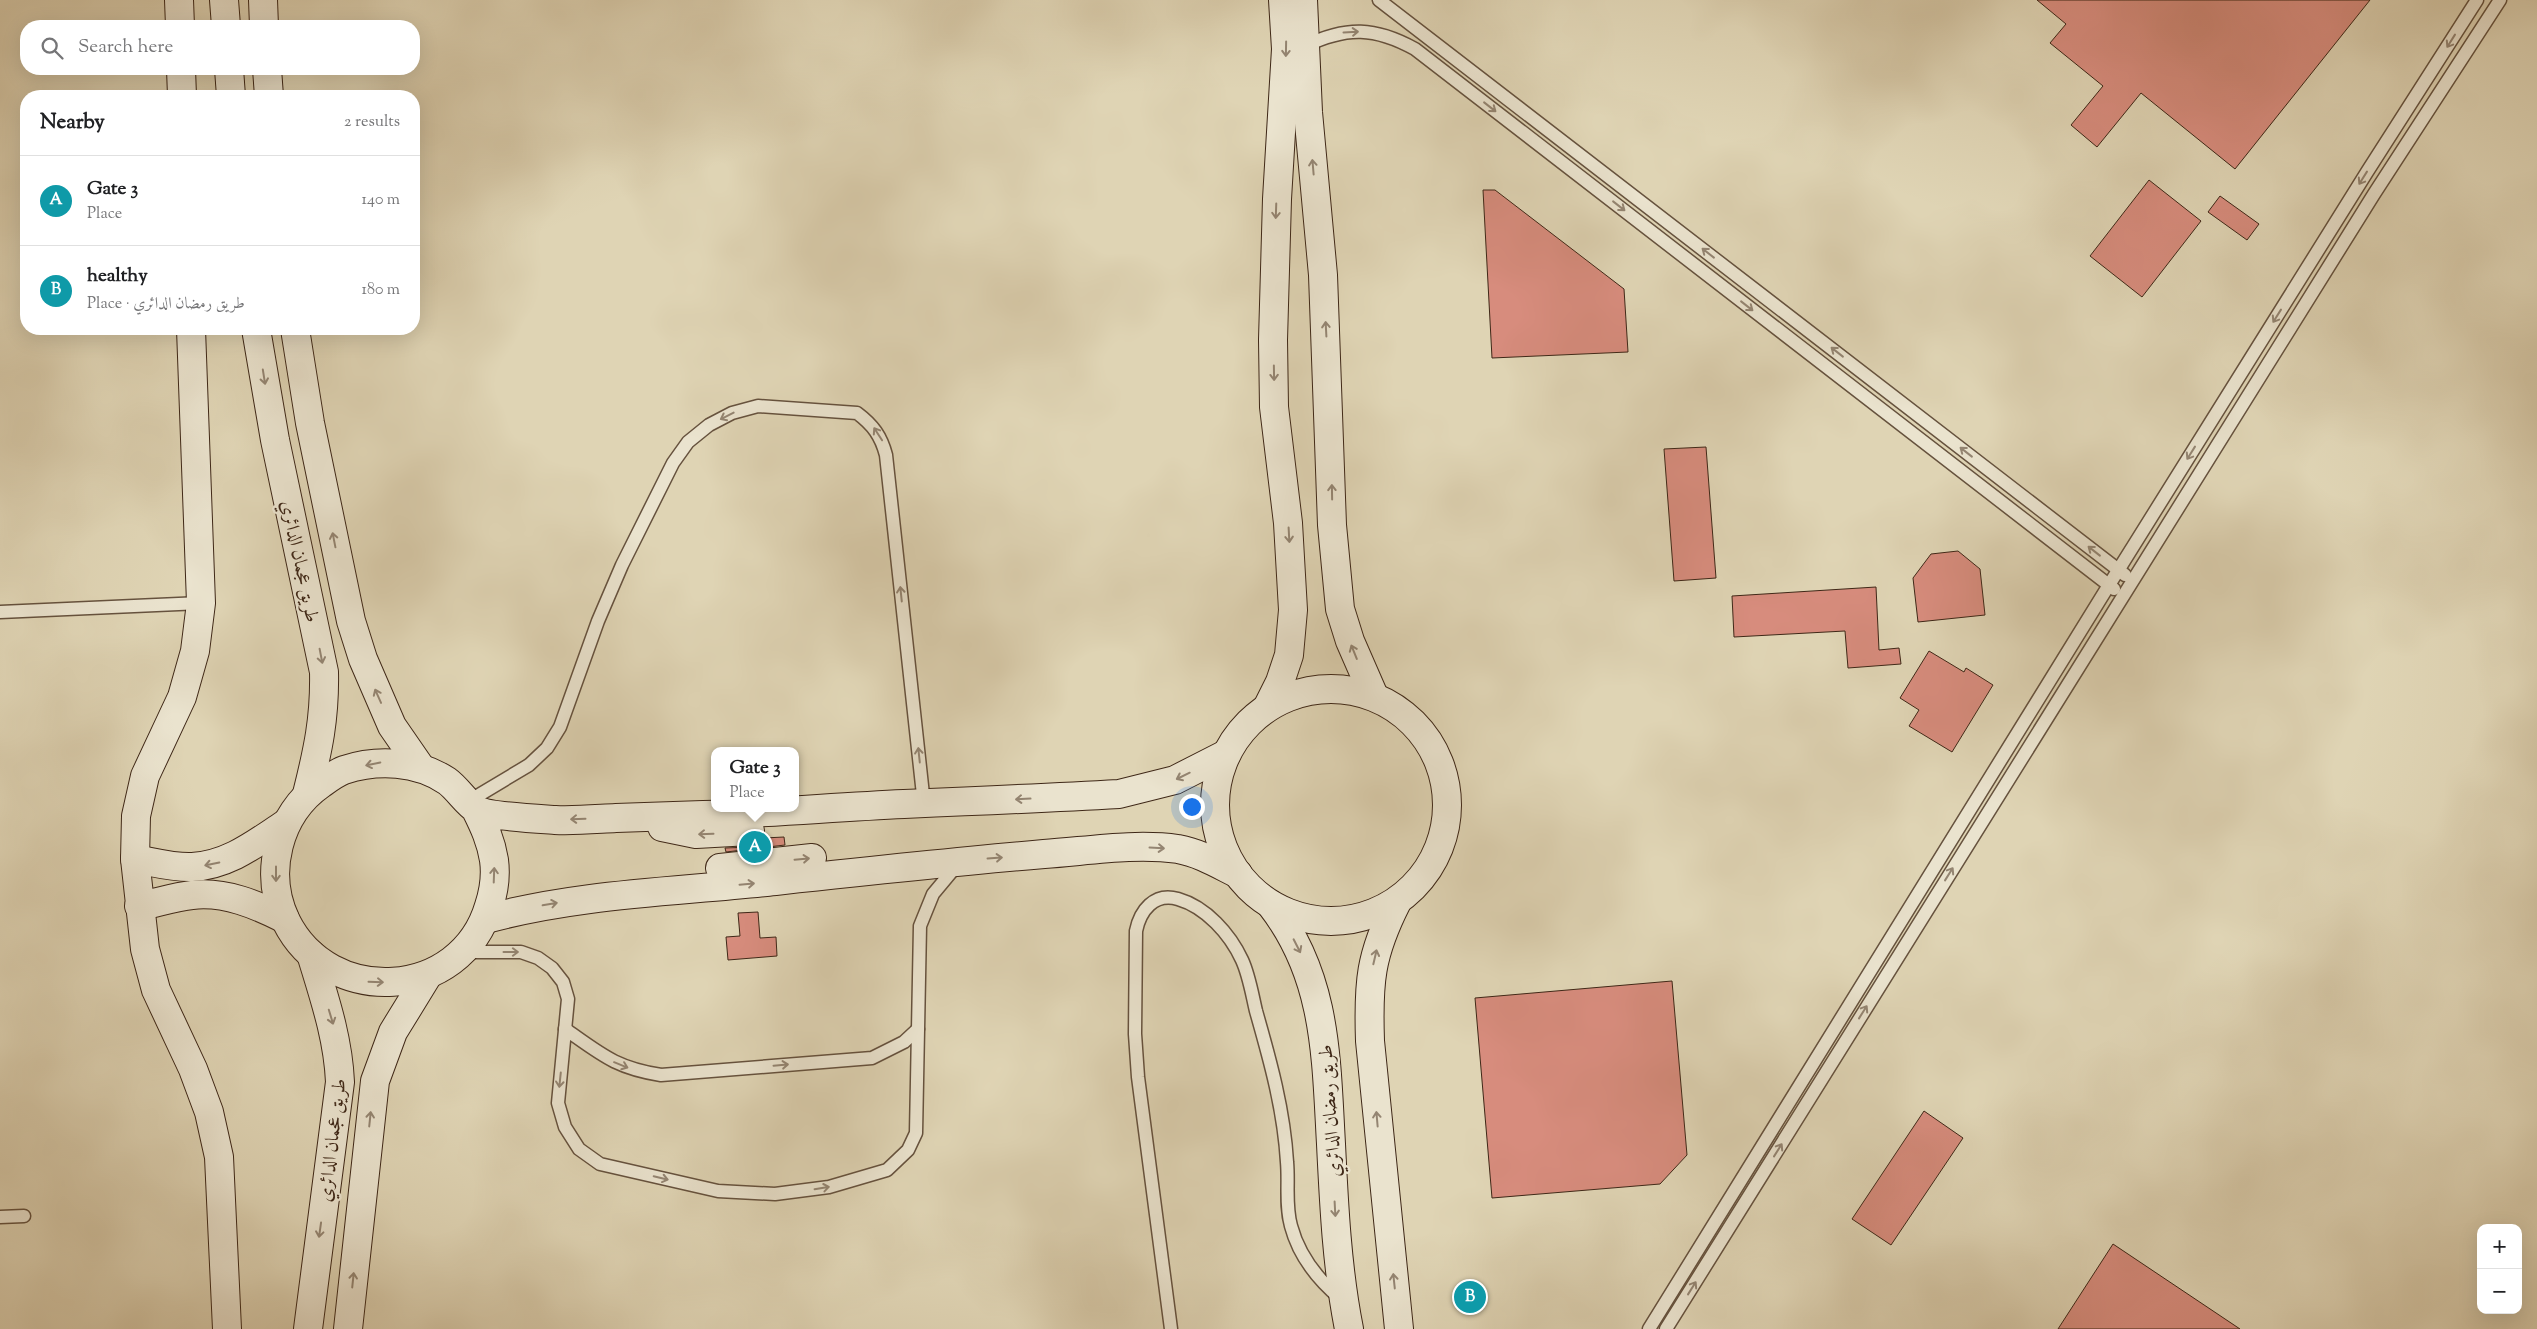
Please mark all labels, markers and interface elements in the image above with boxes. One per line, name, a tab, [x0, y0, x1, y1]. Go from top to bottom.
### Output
search box	[20, 20, 420, 75]
one-way arrow	[1343, 27, 1359, 36]
icon: search	[38, 34, 66, 62]
text: Search here	[78, 34, 173, 61]
one-way arrow	[2446, 34, 2456, 48]
one-way arrow	[1281, 40, 1291, 56]
one-way arrow	[1483, 102, 1497, 112]
text: Nearby	[40, 108, 105, 138]
text: 2 results	[344, 111, 400, 134]
one-way arrow	[1309, 160, 1318, 176]
one-way arrow	[2358, 170, 2368, 184]
text: Gate 3	[87, 176, 138, 203]
text: A	[50, 189, 63, 212]
text: 140 m	[362, 189, 400, 212]
one-way arrow	[1612, 201, 1625, 212]
text: Place	[87, 203, 122, 226]
one-way arrow	[1272, 203, 1281, 219]
one-way arrow	[1702, 248, 1715, 259]
text: healthy	[87, 263, 148, 290]
text: B	[51, 279, 61, 302]
text: 180 m	[361, 279, 400, 302]
text: Place · طريق رمضان الدائري	[87, 293, 245, 316]
one-way arrow	[1741, 300, 1754, 311]
one-way arrow	[2272, 308, 2282, 322]
one-way arrow	[1321, 322, 1330, 338]
one-way arrow	[1831, 347, 1844, 358]
one-way arrow	[1269, 364, 1279, 381]
one-way arrow	[260, 368, 270, 384]
one-way arrow	[719, 411, 734, 421]
one-way arrow	[872, 427, 883, 441]
one-way arrow	[1960, 446, 1973, 457]
one-way arrow	[2186, 446, 2196, 460]
one-way arrow	[1327, 484, 1337, 500]
street label: طريق عجمان الدائري	[272, 498, 325, 625]
one-way arrow	[1284, 527, 1293, 543]
one-way arrow	[328, 532, 338, 548]
one-way arrow	[2087, 546, 2101, 556]
one-way arrow	[896, 586, 906, 602]
one-way arrow	[1349, 644, 1358, 660]
one-way arrow	[316, 648, 326, 664]
one-way arrow	[373, 689, 383, 704]
popup	[711, 747, 799, 812]
one-way arrow	[914, 748, 923, 764]
text: Gate 3	[729, 755, 781, 782]
one-way arrow	[365, 759, 381, 769]
one-way arrow	[1176, 772, 1191, 781]
text: Place	[729, 782, 765, 805]
one-way arrow	[1016, 794, 1032, 803]
your location	[1179, 794, 1205, 820]
one-way arrow	[570, 815, 586, 824]
pin: A	[739, 828, 771, 866]
one-way arrow	[698, 829, 714, 839]
one-way arrow	[1149, 843, 1165, 853]
one-way arrow	[987, 853, 1003, 863]
one-way arrow	[794, 854, 810, 864]
one-way arrow	[205, 860, 221, 869]
one-way arrow	[271, 866, 281, 882]
one-way arrow	[490, 867, 499, 883]
one-way arrow	[1945, 867, 1955, 881]
one-way arrow	[738, 879, 754, 889]
one-way arrow	[542, 898, 558, 908]
one-way arrow	[1293, 938, 1302, 953]
one-way arrow	[502, 947, 519, 957]
one-way arrow	[1371, 950, 1380, 966]
one-way arrow	[368, 977, 384, 987]
one-way arrow	[1859, 1005, 1869, 1019]
one-way arrow	[326, 1009, 336, 1025]
street label: طريق رمضان الدائري	[1313, 1044, 1350, 1178]
one-way arrow	[773, 1061, 789, 1070]
one-way arrow	[613, 1062, 628, 1071]
one-way arrow	[555, 1072, 565, 1088]
street label: طريق عجمان الدائري	[313, 1077, 354, 1204]
one-way arrow	[365, 1111, 375, 1127]
one-way arrow	[1372, 1111, 1382, 1127]
one-way arrow	[1773, 1143, 1783, 1157]
one-way arrow	[653, 1174, 669, 1183]
one-way arrow	[813, 1182, 829, 1192]
one-way arrow	[1330, 1200, 1339, 1216]
one-way arrow	[315, 1222, 325, 1238]
map controls	[2477, 1224, 2522, 1314]
button: +	[2477, 1224, 2522, 1269]
button: −	[2477, 1269, 2522, 1314]
one-way arrow	[348, 1273, 358, 1289]
one-way arrow	[1389, 1273, 1399, 1289]
pin: B	[1454, 1278, 1486, 1316]
one-way arrow	[1687, 1281, 1697, 1295]

